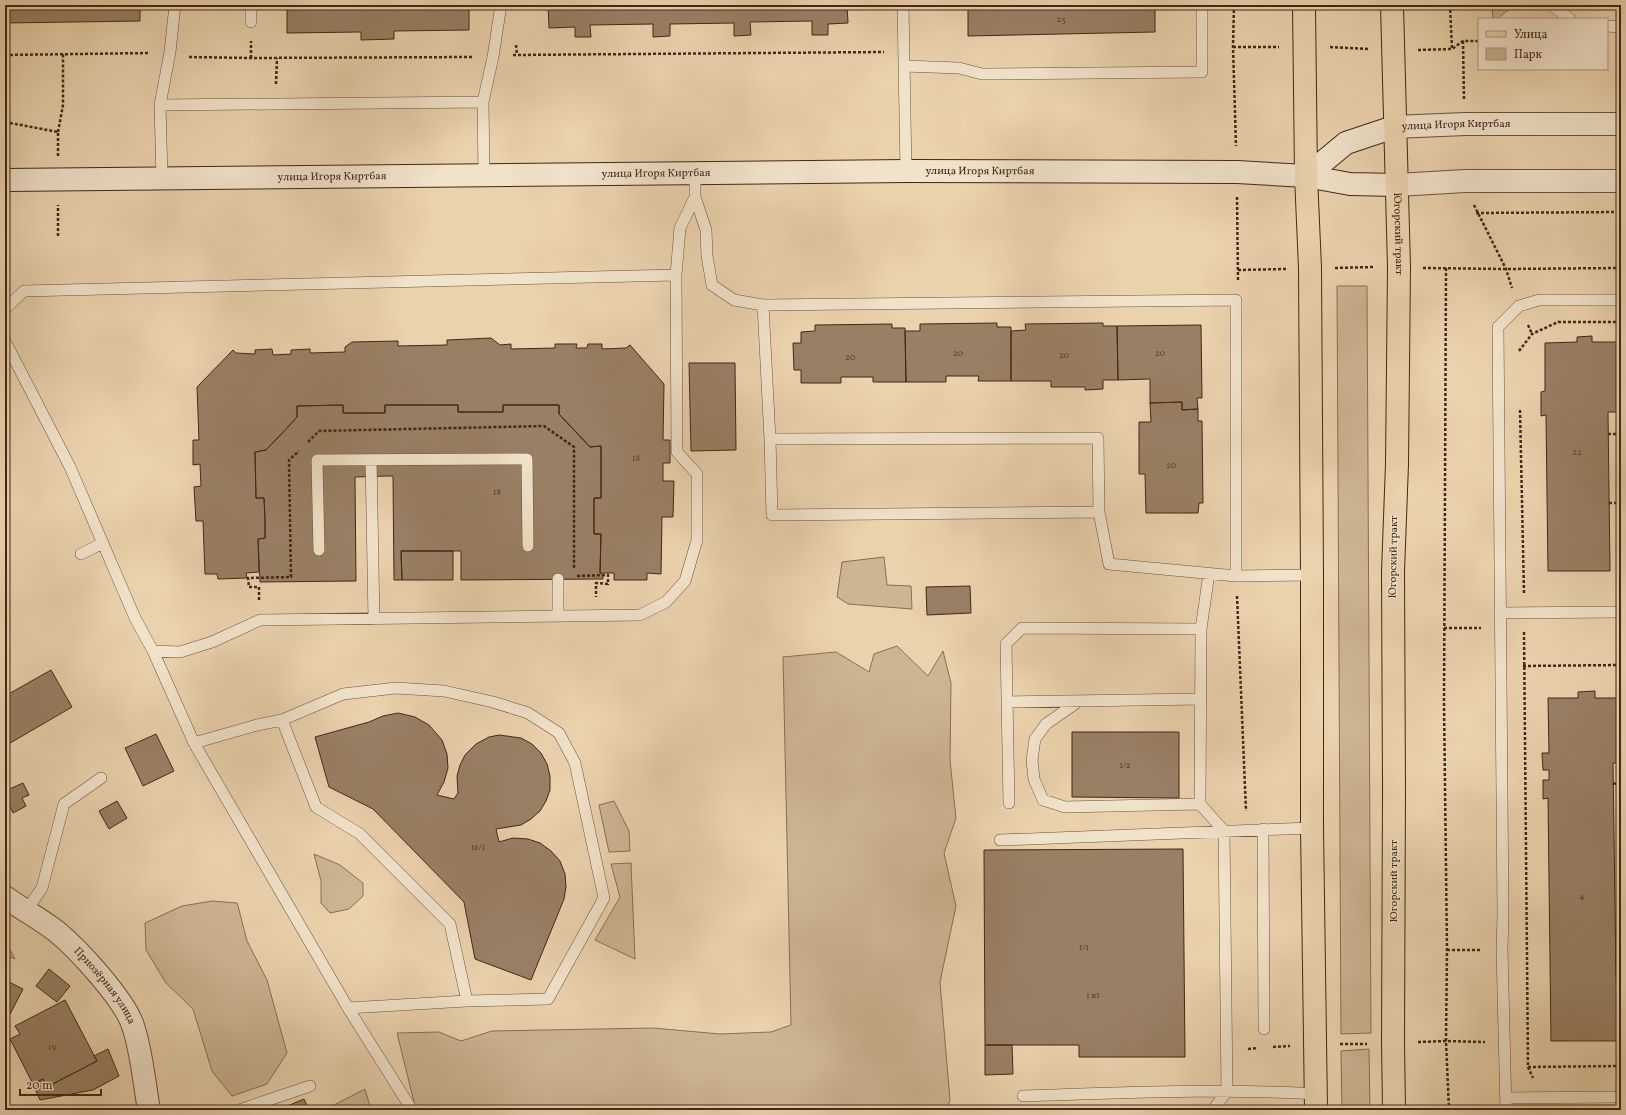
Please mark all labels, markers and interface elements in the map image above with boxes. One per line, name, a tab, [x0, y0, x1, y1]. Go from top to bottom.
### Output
house number: 23	[1056, 13, 1066, 26]
legend	[1478, 18, 1608, 70]
text: Улица	[1514, 27, 1547, 43]
text: Парк	[1514, 47, 1542, 63]
street label: улица Игоря Киртбая	[1401, 116, 1511, 134]
street label: улица Игоря Киртбая	[925, 164, 1035, 179]
street label: улица Игоря Киртбая	[601, 165, 711, 182]
street label: улица Игоря Киртбая	[277, 169, 387, 185]
street label: Югорский тракт	[1390, 192, 1407, 276]
house number: 20	[953, 347, 964, 360]
house number: 20	[1155, 347, 1166, 360]
house number: 20	[1059, 349, 1070, 362]
house number: 20	[845, 351, 856, 364]
house number: 22	[1572, 446, 1582, 459]
house number: 18	[632, 452, 640, 465]
house number: 20	[1166, 459, 1177, 472]
house number: 18	[493, 486, 501, 499]
street label: Югорский тракт	[1386, 515, 1402, 599]
house number: 1/2	[1119, 759, 1131, 772]
street label: Югорский тракт	[1387, 839, 1402, 922]
house number: 16/1	[471, 841, 485, 854]
house number: 4	[1579, 890, 1585, 903]
house number: 1/1	[1079, 941, 1089, 954]
street label: Приозёрная улица	[70, 944, 139, 1027]
house number: 1 к1	[1086, 989, 1100, 1002]
house number: 19	[48, 1041, 56, 1054]
scale bar	[20, 1071, 101, 1097]
text: 20 m	[26, 1078, 53, 1094]

